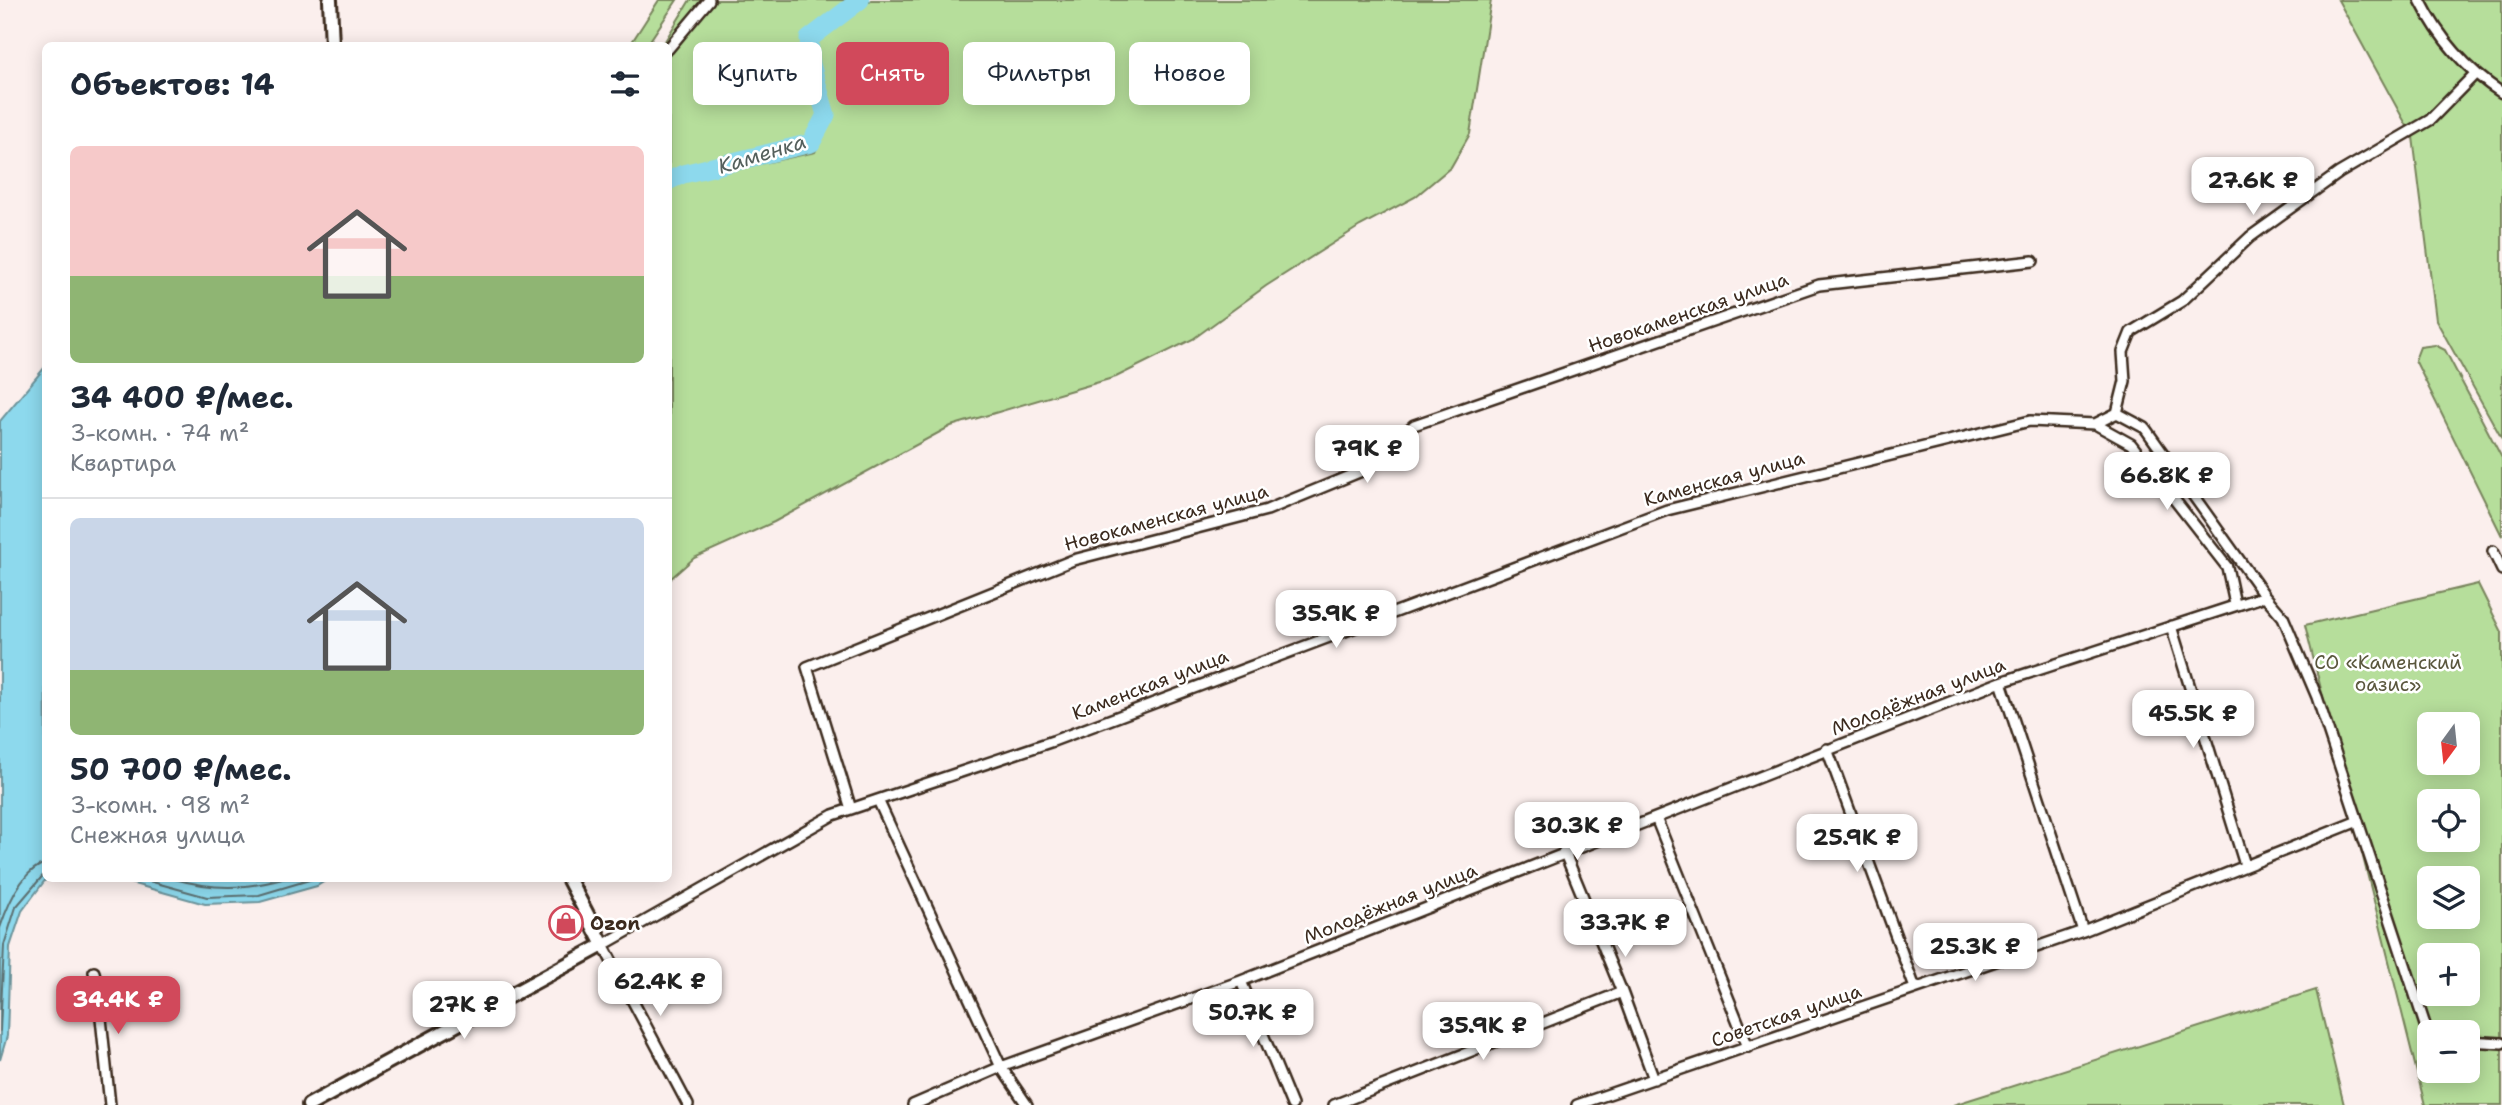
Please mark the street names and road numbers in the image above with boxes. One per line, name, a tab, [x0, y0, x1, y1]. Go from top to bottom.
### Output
street label: Новокаменская улица	[1585, 266, 1792, 359]
street label: Каменская улица	[1641, 445, 1807, 512]
street label: Новокаменская улица	[1061, 478, 1271, 557]
street label: Каменская улица	[1069, 643, 1232, 726]
street label: Молодёжная улица	[1827, 652, 2009, 741]
street label: Молодёжная улица	[1300, 857, 1481, 950]
street label: Советская улица	[1708, 978, 1865, 1053]

